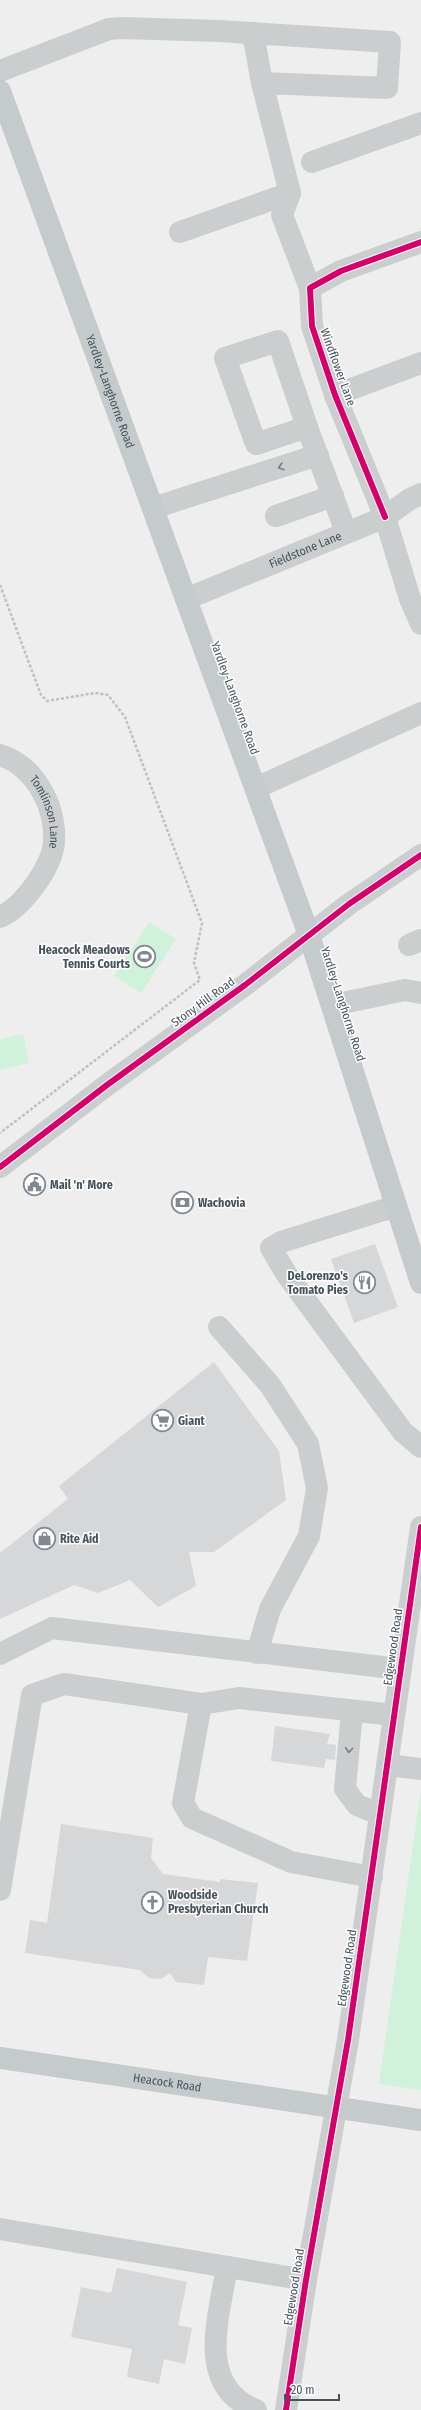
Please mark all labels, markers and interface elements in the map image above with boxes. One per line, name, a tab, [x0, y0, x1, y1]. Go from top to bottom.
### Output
street label: Windflower Lane	[317, 326, 359, 408]
street label: Yardley-Langhorne Road	[83, 333, 137, 450]
one-way arrow	[277, 462, 284, 471]
street label: Fieldstone Lane	[267, 529, 344, 571]
street label: Yardley-Langhorne Road	[208, 639, 262, 757]
street label: Tomlinson Lane	[27, 773, 61, 850]
place label: Heacock Meadows Tennis Courts	[39, 943, 131, 971]
sports icon: Heacock Meadows Tennis Courts	[132, 944, 158, 970]
street label: Yardley-Langhorne Road	[318, 945, 368, 1063]
street label: Stony Hill Road	[169, 974, 237, 1030]
public building icon: Mail 'n' More	[21, 1172, 47, 1198]
place label: Mail 'n' More	[50, 1178, 113, 1192]
bank icon: Wachovia	[170, 1190, 196, 1216]
place label: Wachovia	[198, 1196, 245, 1210]
place label: DeLorenzo's Tomato Pies	[287, 1269, 349, 1297]
restaurant icon: DeLorenzo's Tomato Pies	[351, 1270, 377, 1296]
supermarket icon: Giant	[149, 1408, 175, 1434]
place label: Giant	[178, 1414, 205, 1428]
shop icon: Rite Aid	[32, 1526, 58, 1552]
place label: Rite Aid	[60, 1532, 99, 1546]
street label: Edgewood Road	[381, 1607, 405, 1687]
one-way arrow	[344, 1747, 353, 1753]
place label: Woodside Presbyterian Church	[168, 1888, 268, 1916]
church icon: Woodside Presbyterian Church	[140, 1889, 166, 1915]
street label: Edgewood Road	[335, 1928, 359, 2008]
street label: Heacock Road	[132, 2071, 202, 2095]
street label: Edgewood Road	[281, 2247, 307, 2327]
scale bar	[285, 2376, 339, 2402]
text: 20 m	[291, 2383, 315, 2397]

